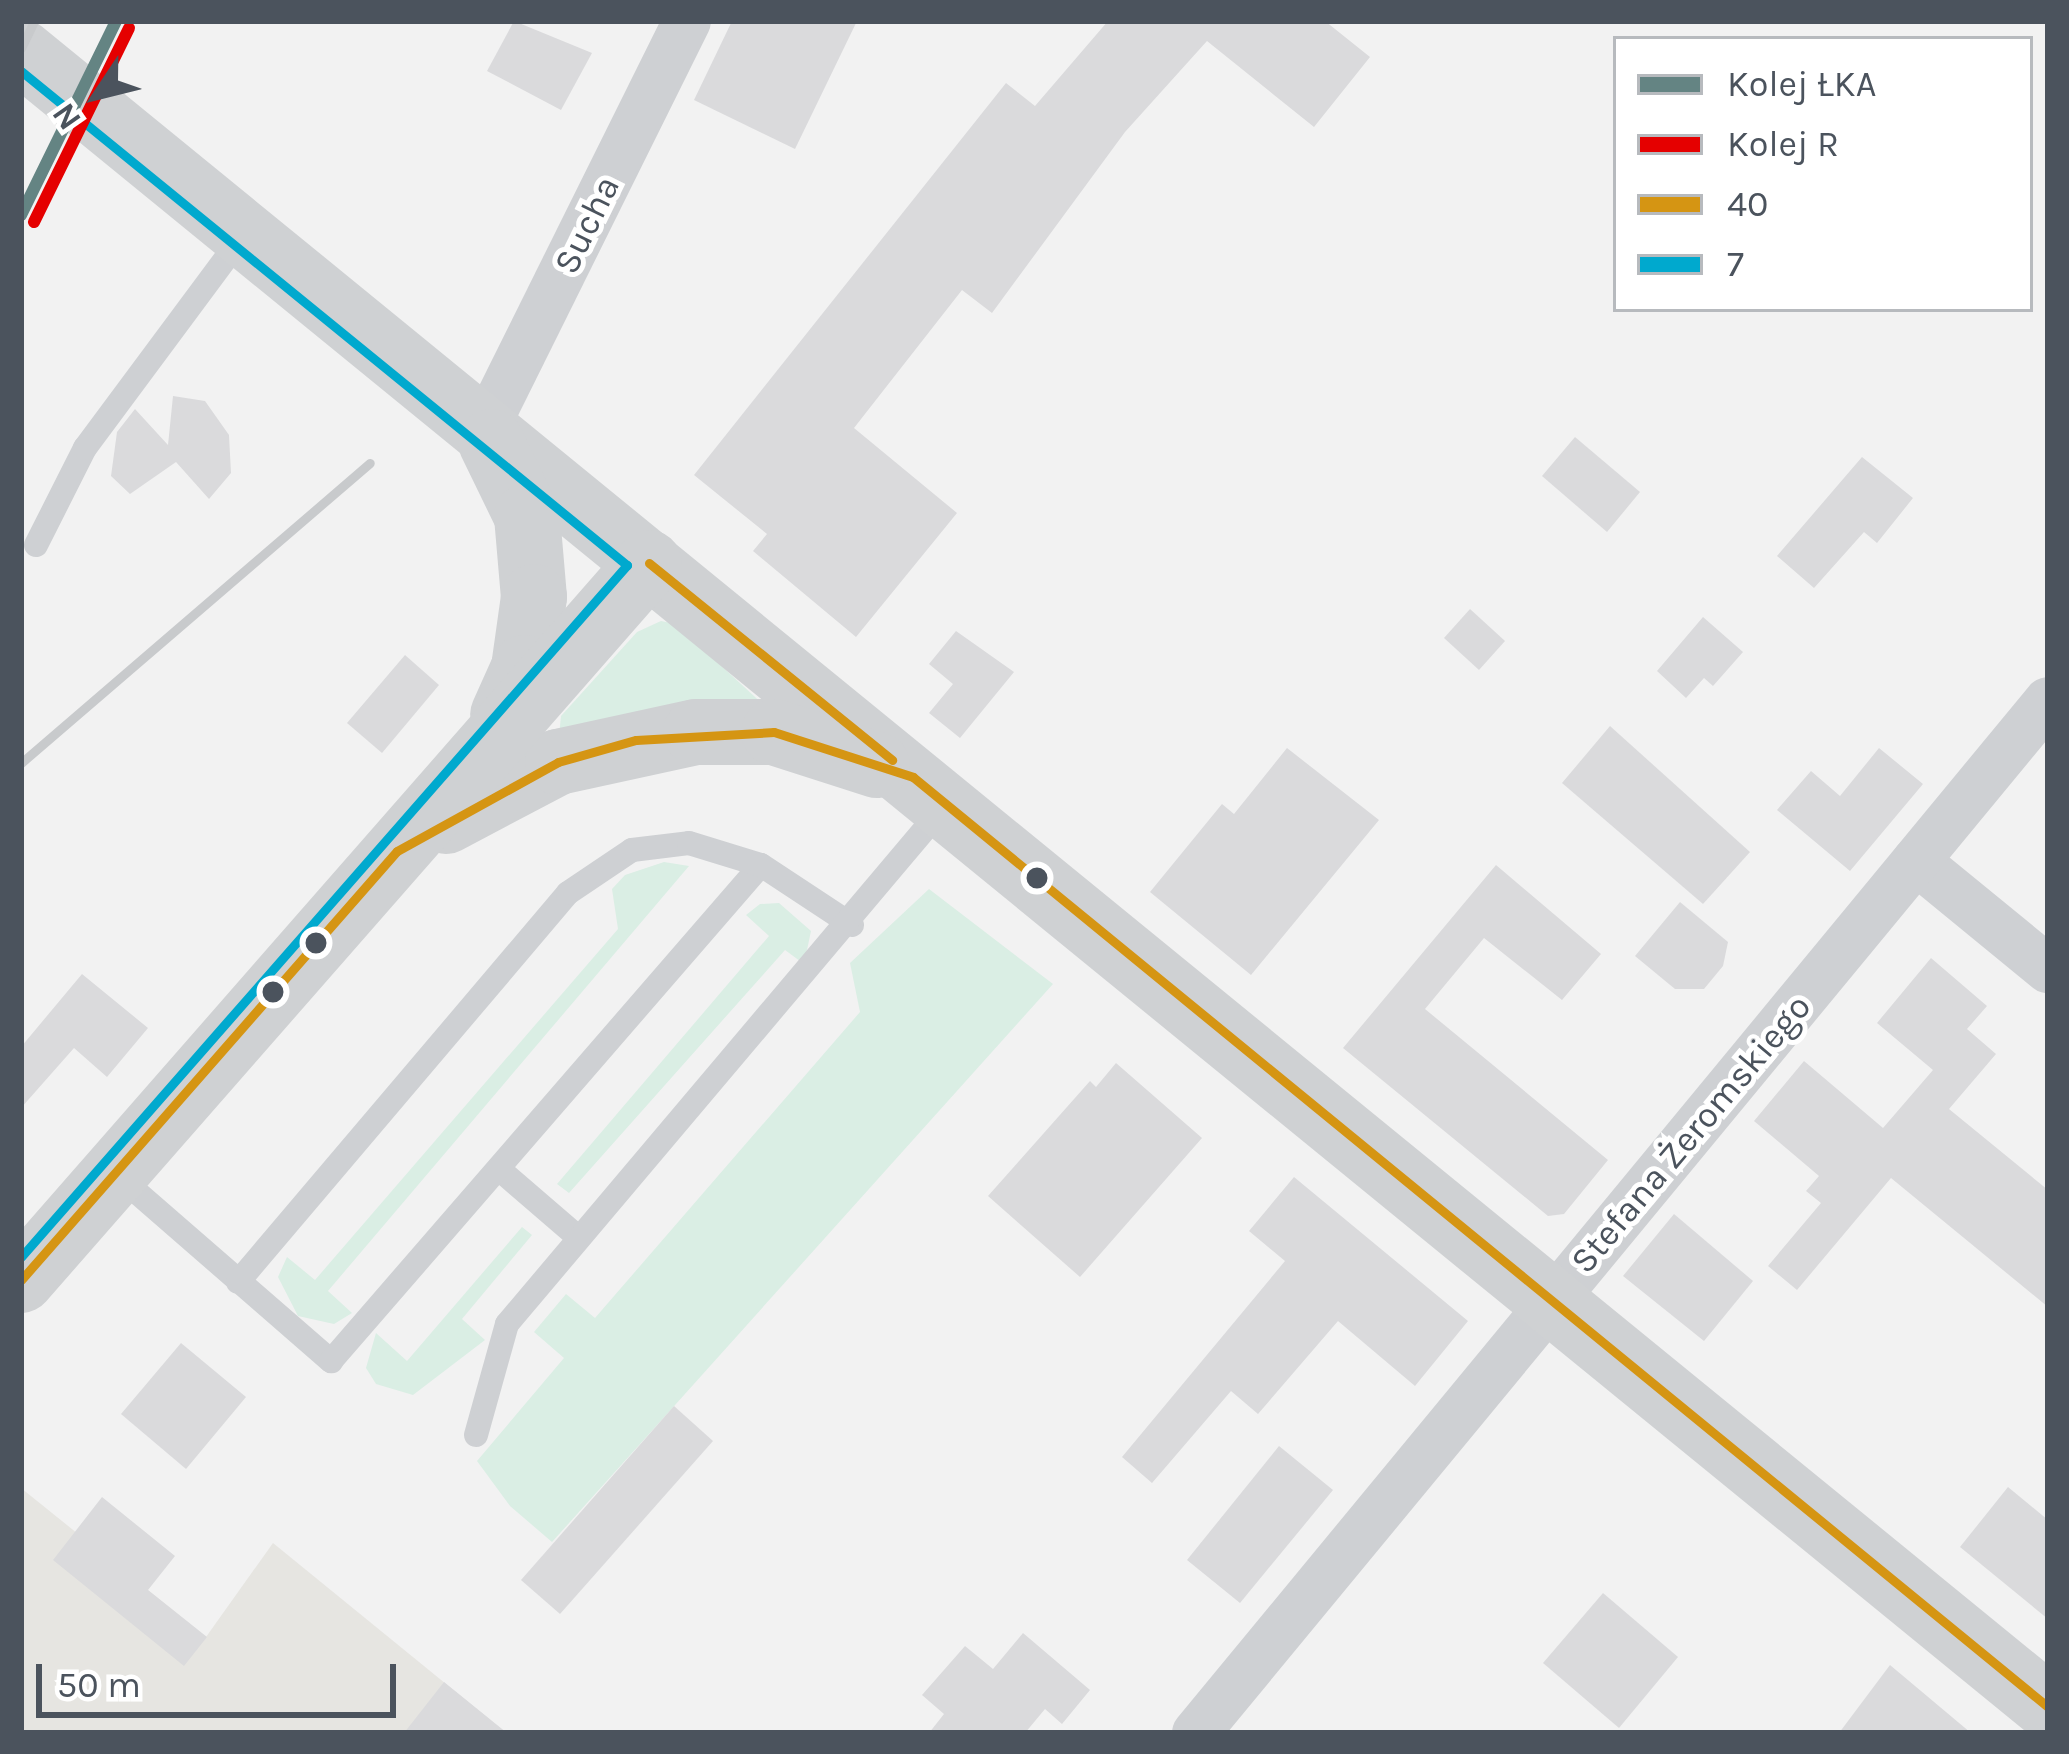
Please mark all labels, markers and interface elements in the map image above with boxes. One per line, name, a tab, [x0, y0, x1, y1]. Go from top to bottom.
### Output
north arrow	[36, 36, 156, 156]
legend	[1613, 36, 2033, 312]
text: Kolej ŁKA	[1727, 63, 1876, 105]
text: N	[44, 96, 89, 137]
text: Kolej R	[1727, 123, 1839, 165]
street label: Sucha	[545, 169, 629, 281]
text: 40	[1727, 183, 1768, 225]
text: 7	[1727, 243, 1744, 285]
unlabelled marker	[1026, 867, 1048, 889]
unlabelled marker	[305, 932, 327, 954]
unlabelled marker	[262, 981, 284, 1003]
street label: Stefana Żeromskiego	[1562, 986, 1820, 1282]
scale bar	[42, 1640, 402, 1714]
text: 50 m	[57, 1664, 141, 1706]

